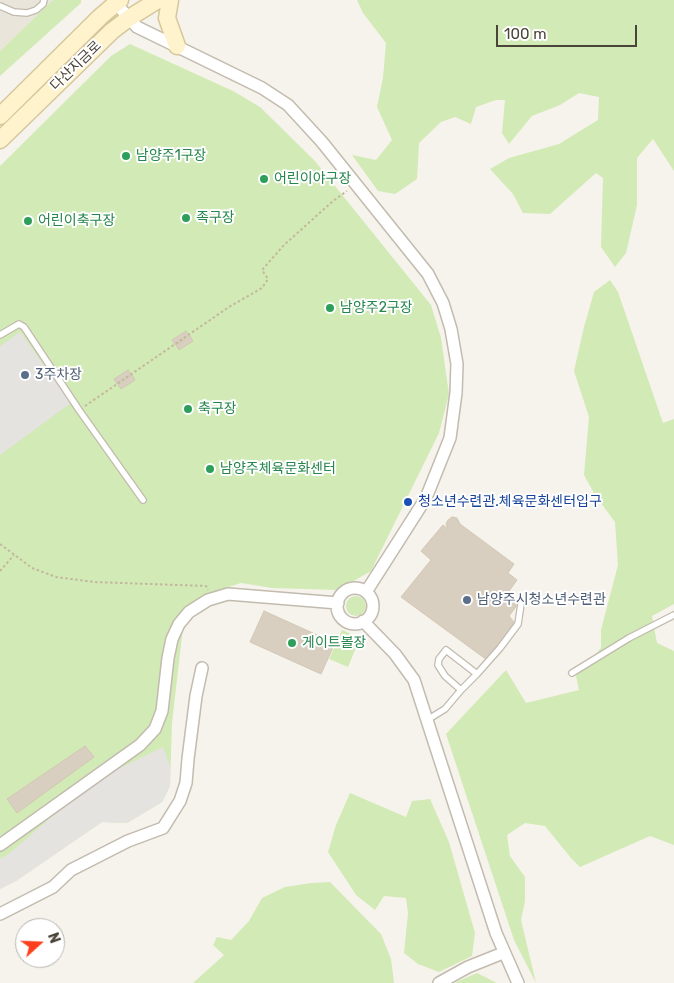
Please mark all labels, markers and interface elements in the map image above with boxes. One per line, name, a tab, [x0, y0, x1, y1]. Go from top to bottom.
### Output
scale bar	[499, 15, 640, 47]
text: 100 m	[504, 25, 546, 43]
street label: 다산지금로	[47, 38, 105, 94]
place label: 남양주1구장	[136, 148, 206, 164]
marker: 남양주1구장	[120, 150, 132, 162]
place label: 어린이야구장	[274, 171, 351, 187]
marker: 어린이야구장	[258, 173, 270, 185]
place label: 족구장	[196, 210, 235, 226]
marker: 족구장	[180, 212, 192, 224]
place label: 어린이축구장	[38, 213, 115, 229]
marker: 어린이축구장	[22, 215, 34, 227]
place label: 남양주2구장	[340, 300, 413, 316]
marker: 남양주2구장	[324, 302, 336, 314]
place label: 3주차장	[35, 367, 82, 383]
marker: 3주차장	[19, 369, 31, 381]
place label: 축구장	[198, 401, 237, 417]
marker: 축구장	[182, 403, 194, 415]
place label: 남양주체육문화센터	[220, 461, 336, 477]
marker: 남양주체육문화센터	[204, 463, 216, 475]
place label: 청소년수련관.체육문화센터입구	[418, 494, 602, 510]
marker: 청소년수련관.체육문화센터입구	[402, 496, 414, 508]
place label: 남양주시청소년수련관	[477, 592, 606, 608]
marker: 남양주시청소년수련관	[461, 594, 473, 606]
place label: 게이트볼장	[302, 635, 366, 651]
marker: 게이트볼장	[286, 637, 298, 649]
north arrow	[15, 918, 65, 968]
text: N	[44, 930, 63, 946]

